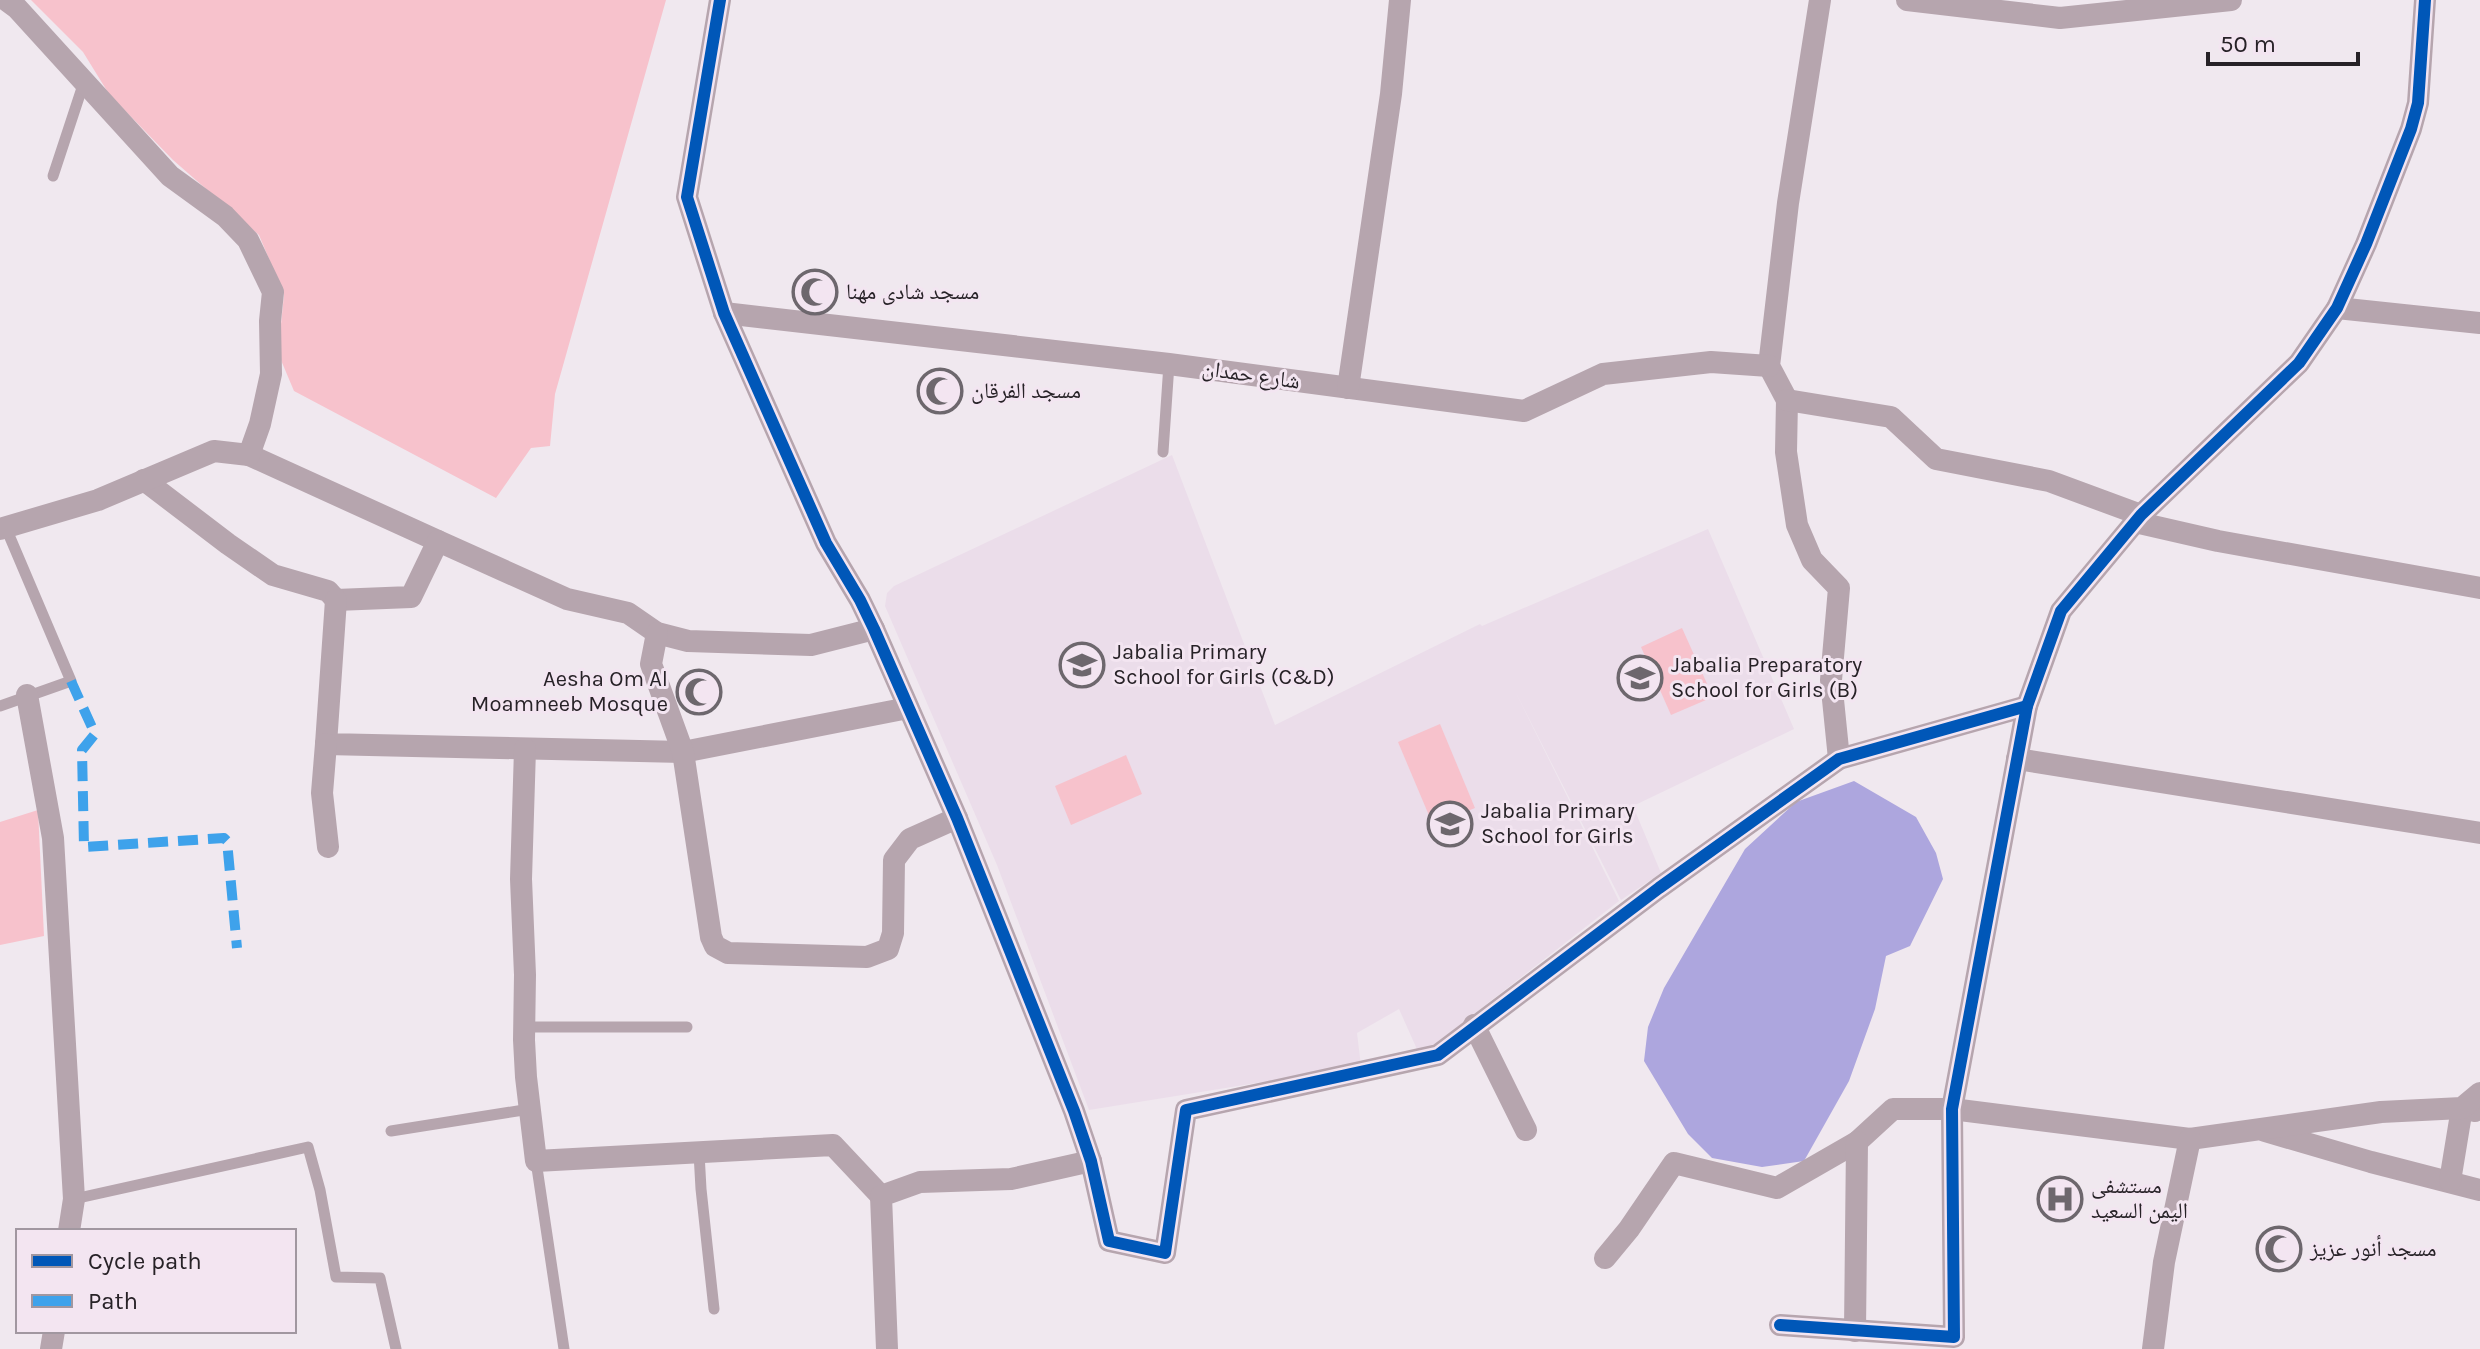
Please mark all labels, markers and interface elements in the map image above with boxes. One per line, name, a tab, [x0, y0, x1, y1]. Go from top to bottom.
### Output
scale bar	[2208, 16, 2358, 66]
text: 50 m	[2220, 30, 2276, 58]
mosque icon: مسجد شادى مهنا	[791, 268, 839, 316]
place label: مسجد شادى مهنا	[846, 279, 979, 305]
street label: شارع حمدان	[1200, 355, 1302, 395]
mosque icon: مسجد الفرقان	[916, 367, 964, 415]
place label: مسجد الفرقان	[971, 378, 1081, 404]
place label: Jabalia Primary School for Girls (C&D)	[1113, 639, 1334, 690]
school or university icon: Jabalia Primary School for Girls (C&D)	[1058, 641, 1106, 689]
place label: Jabalia Preparatory School for Girls (B)	[1671, 652, 1862, 703]
school or university icon: Jabalia Preparatory School for Girls (B)	[1616, 654, 1664, 702]
place label: Aesha Om Al Moamneeb Mosque	[471, 666, 668, 717]
mosque icon: Aesha Om Al Moamneeb Mosque	[675, 668, 723, 716]
place label: Jabalia Primary School for Girls	[1481, 798, 1635, 849]
school or university icon: Jabalia Primary School for Girls	[1426, 800, 1474, 848]
place label: مستشفى اليمن السعيد	[2091, 1173, 2188, 1224]
hospital icon: مستشفى اليمن السعيد	[2036, 1175, 2084, 1223]
mosque icon: مسجد أنور عزيز	[2255, 1225, 2303, 1273]
legend	[16, 1229, 296, 1333]
place label: مسجد أنور عزيز	[2309, 1235, 2437, 1262]
text: Cycle path	[88, 1247, 202, 1275]
text: Path	[88, 1287, 138, 1315]

